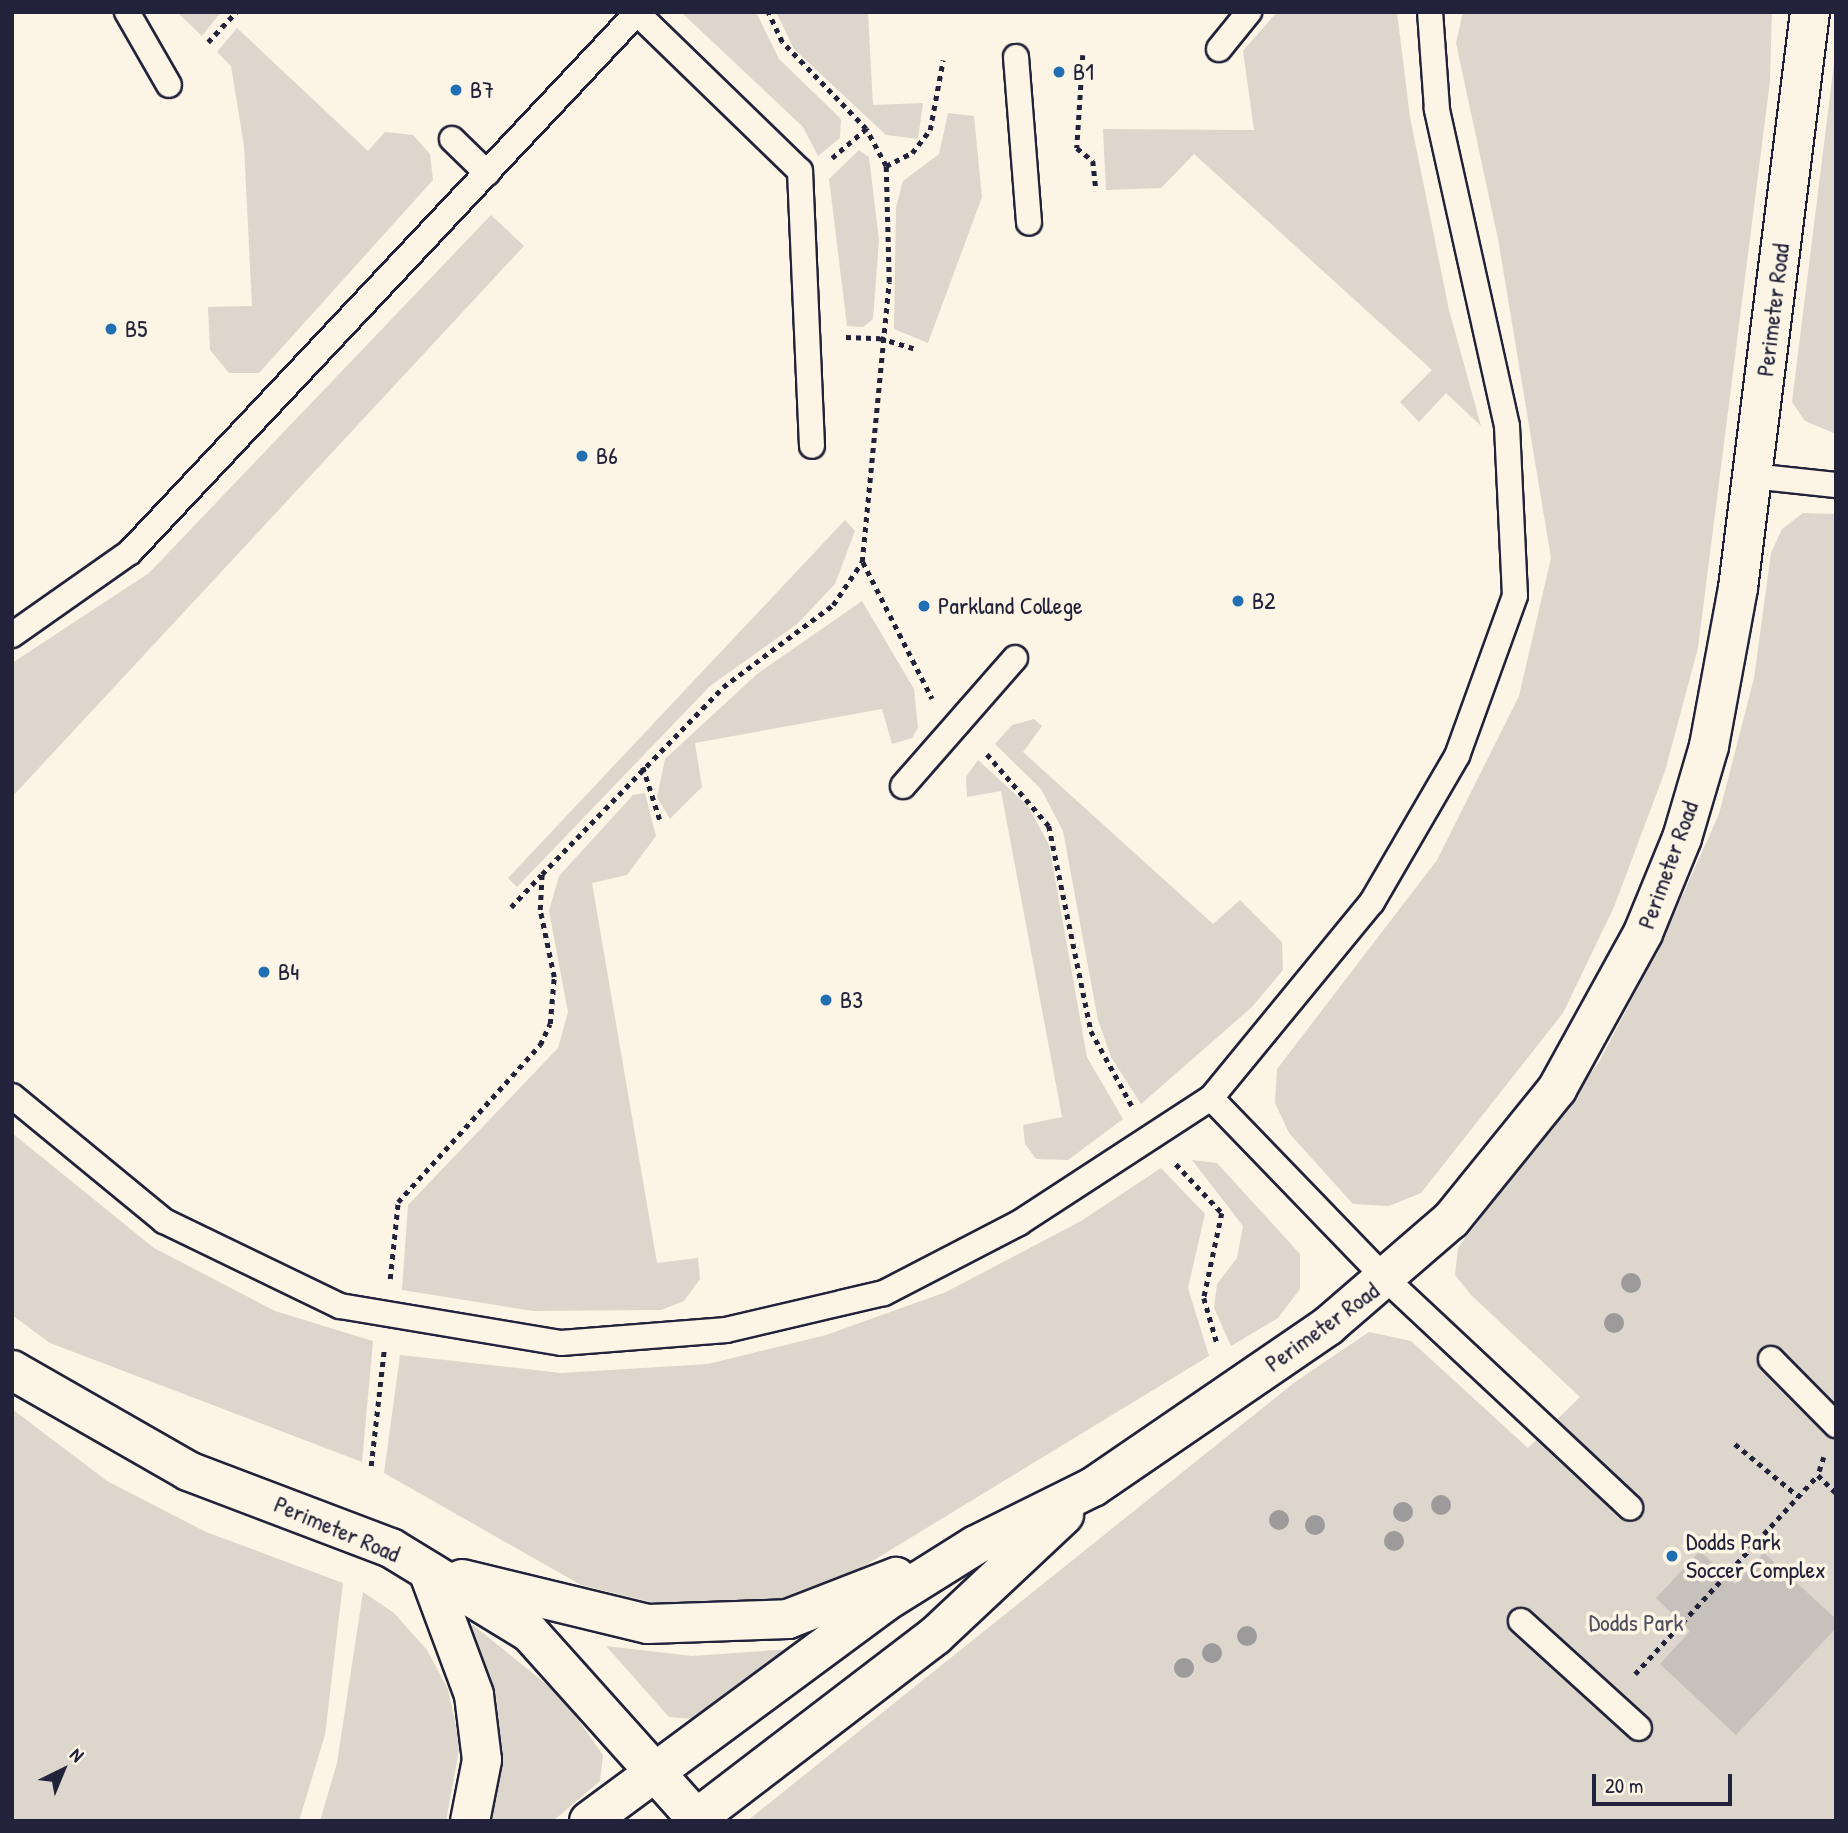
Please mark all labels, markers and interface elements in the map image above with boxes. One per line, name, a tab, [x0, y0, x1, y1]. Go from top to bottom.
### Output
place label: B1	[1073, 58, 1094, 86]
marker: B1	[1051, 64, 1067, 80]
place label: B7	[470, 76, 494, 104]
marker: B7	[448, 82, 464, 98]
street label: Perimeter Road	[1751, 242, 1795, 378]
place label: B5	[125, 315, 147, 343]
marker: B5	[103, 321, 119, 337]
place label: B6	[596, 442, 618, 470]
marker: B6	[574, 448, 590, 464]
place label: B2	[1252, 587, 1275, 615]
place label: Parkland College	[938, 592, 1083, 620]
marker: B2	[1230, 593, 1246, 609]
marker: Parkland College	[916, 598, 932, 614]
street label: Perimeter Road	[1632, 797, 1704, 933]
place label: B4	[278, 958, 299, 986]
marker: B4	[256, 964, 272, 980]
place label: B3	[840, 986, 863, 1014]
marker: B3	[818, 992, 834, 1008]
street label: Perimeter Road	[1260, 1276, 1384, 1378]
street label: Perimeter Road	[270, 1490, 404, 1568]
place label: Dodds Park Soccer Complex	[1686, 1528, 1826, 1584]
marker: Dodds Park Soccer Complex	[1664, 1548, 1680, 1564]
park label: Dodds Park	[1589, 1609, 1683, 1637]
north arrow	[28, 1735, 98, 1805]
text: N	[65, 1742, 90, 1768]
scale bar	[1596, 1759, 1736, 1803]
text: 20 m	[1605, 1771, 1643, 1800]

